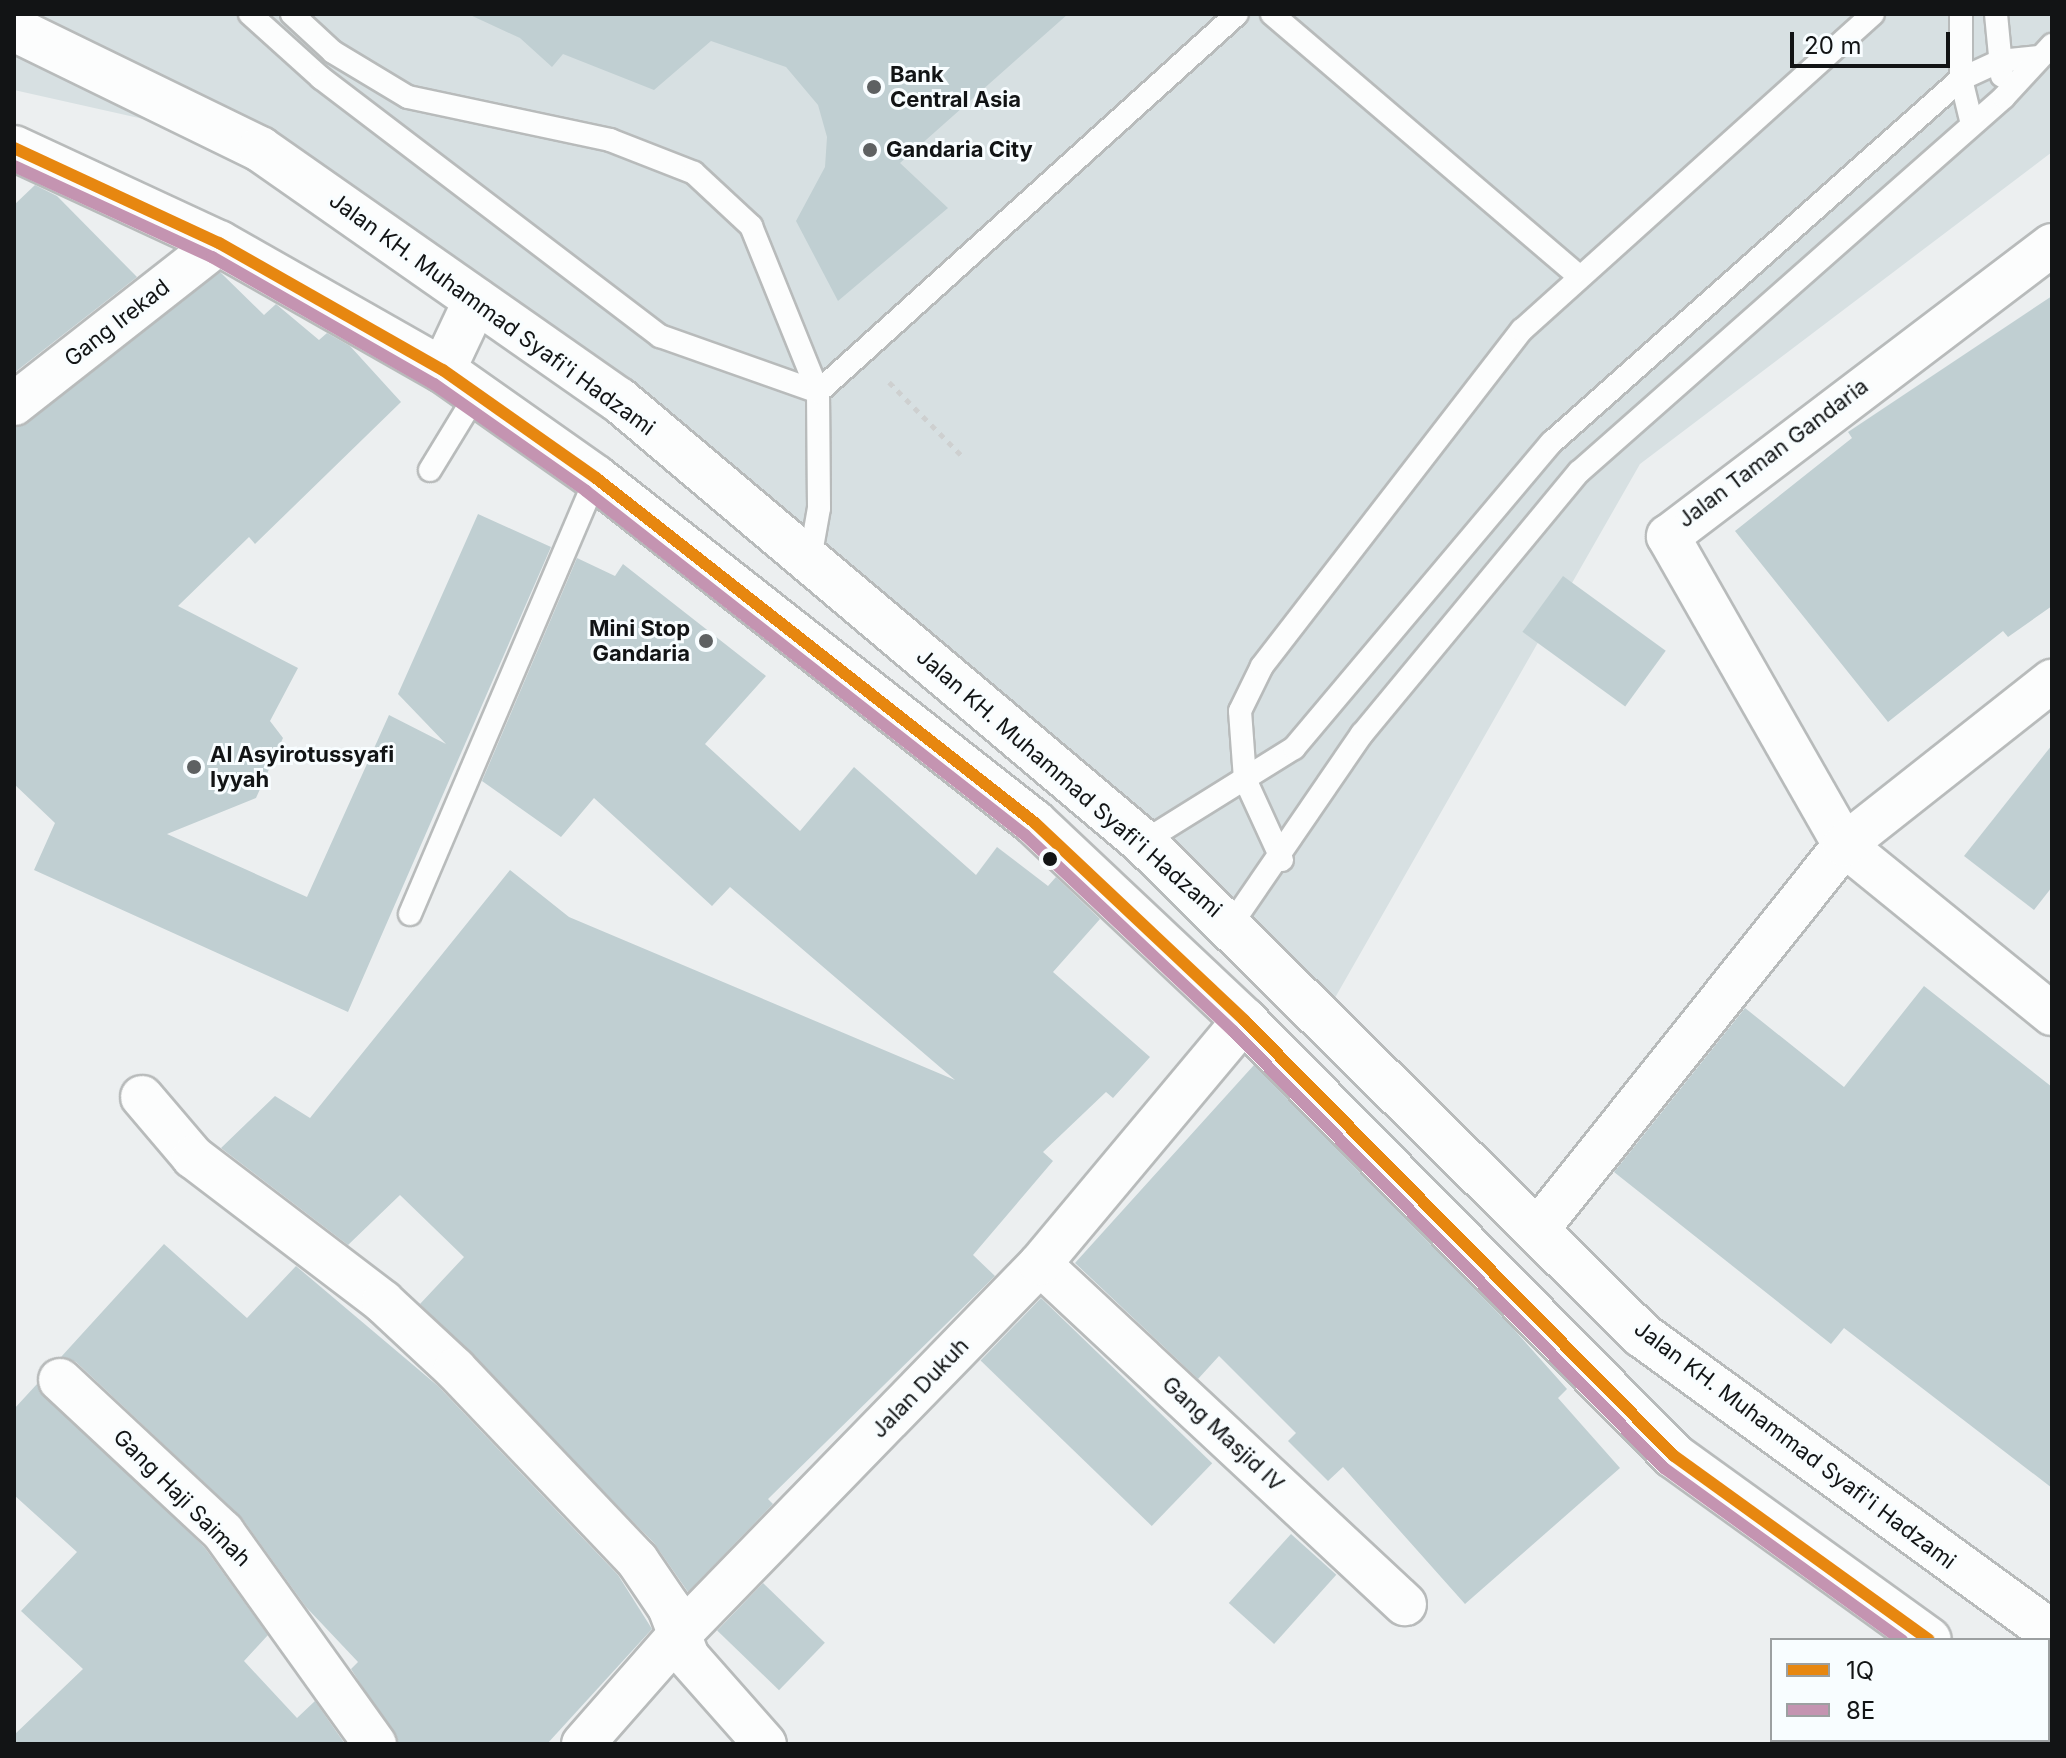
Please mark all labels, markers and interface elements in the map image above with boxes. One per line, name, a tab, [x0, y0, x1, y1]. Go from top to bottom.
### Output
scale bar	[1794, 16, 1954, 66]
text: 20 m	[1804, 31, 1862, 60]
place label: Bank Central Asia	[890, 61, 1021, 112]
marker: Bank Central Asia	[865, 78, 883, 96]
place label: Gandaria City	[886, 137, 1033, 163]
marker: Gandaria City	[861, 141, 879, 159]
street label: Jalan KH. Muhammad Syafi'i Hadzami	[324, 187, 660, 441]
street label: Gang Irekad	[59, 274, 175, 372]
street label: Jalan Taman Gandaria	[1673, 373, 1873, 533]
place label: Mini Stop Gandaria	[589, 615, 690, 666]
marker: Mini Stop Gandaria	[697, 632, 715, 650]
street label: Jalan KH. Muhammad Syafi'i Hadzami	[911, 643, 1227, 923]
place label: Al Asyirotussyafi Iyyah	[210, 741, 394, 792]
marker: Al Asyirotussyafi Iyyah	[185, 758, 203, 776]
unlabelled marker	[1042, 851, 1058, 867]
street label: Jalan KH. Muhammad Syafi'i Hadzami	[1629, 1315, 1961, 1575]
street label: Jalan Dukuh	[866, 1333, 974, 1443]
street label: Gang Masjid IV	[1157, 1371, 1289, 1497]
street label: Gang Haji Saimah	[108, 1424, 256, 1572]
legend	[1770, 1638, 2050, 1742]
text: 1Q	[1846, 1656, 1874, 1685]
text: 8E	[1846, 1696, 1875, 1725]

